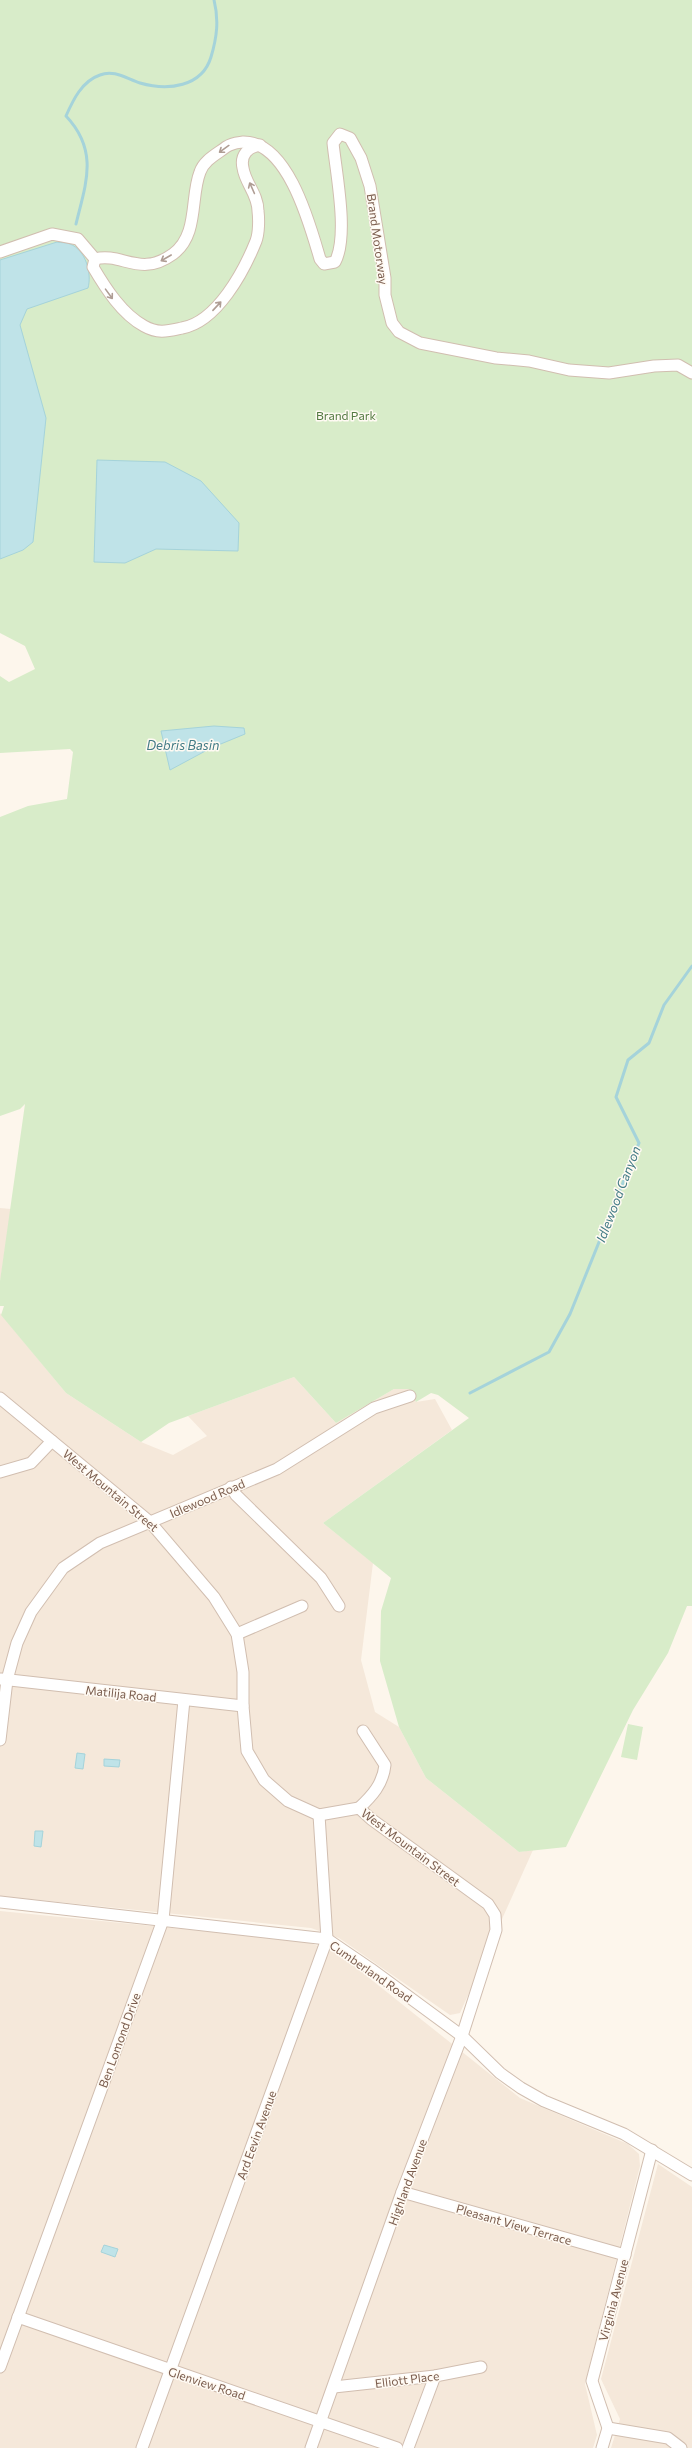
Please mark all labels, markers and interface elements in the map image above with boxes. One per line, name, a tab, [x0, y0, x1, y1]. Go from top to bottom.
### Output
one-way arrow	[218, 145, 229, 153]
one-way arrow	[248, 182, 255, 194]
street label: Brand Motorway	[365, 192, 391, 286]
one-way arrow	[160, 255, 172, 263]
one-way arrow	[105, 288, 113, 299]
one-way arrow	[212, 301, 222, 311]
park label: Brand Park	[316, 408, 376, 422]
water label: Debris Basin	[147, 737, 219, 753]
water label: Idlewood Canyon	[592, 1144, 644, 1244]
street label: West Mountain Street	[61, 1446, 162, 1534]
street label: Idlewood Road	[167, 1476, 247, 1520]
street label: Matilija Road	[85, 1682, 157, 1704]
street label: West Mountain Street	[359, 1805, 463, 1889]
street label: Cumberland Road	[327, 1937, 415, 2005]
street label: Ben Lomond Drive	[95, 1991, 143, 2089]
street label: Ard Eevin Avenue	[233, 2089, 279, 2181]
street label: Highland Avenue	[385, 2137, 429, 2227]
street label: Pleasant View Terrace	[455, 2201, 573, 2247]
street label: Virginia Avenue	[595, 2257, 631, 2343]
street label: Glenview Road	[167, 2364, 247, 2402]
street label: Elliott Place	[374, 2368, 440, 2390]

